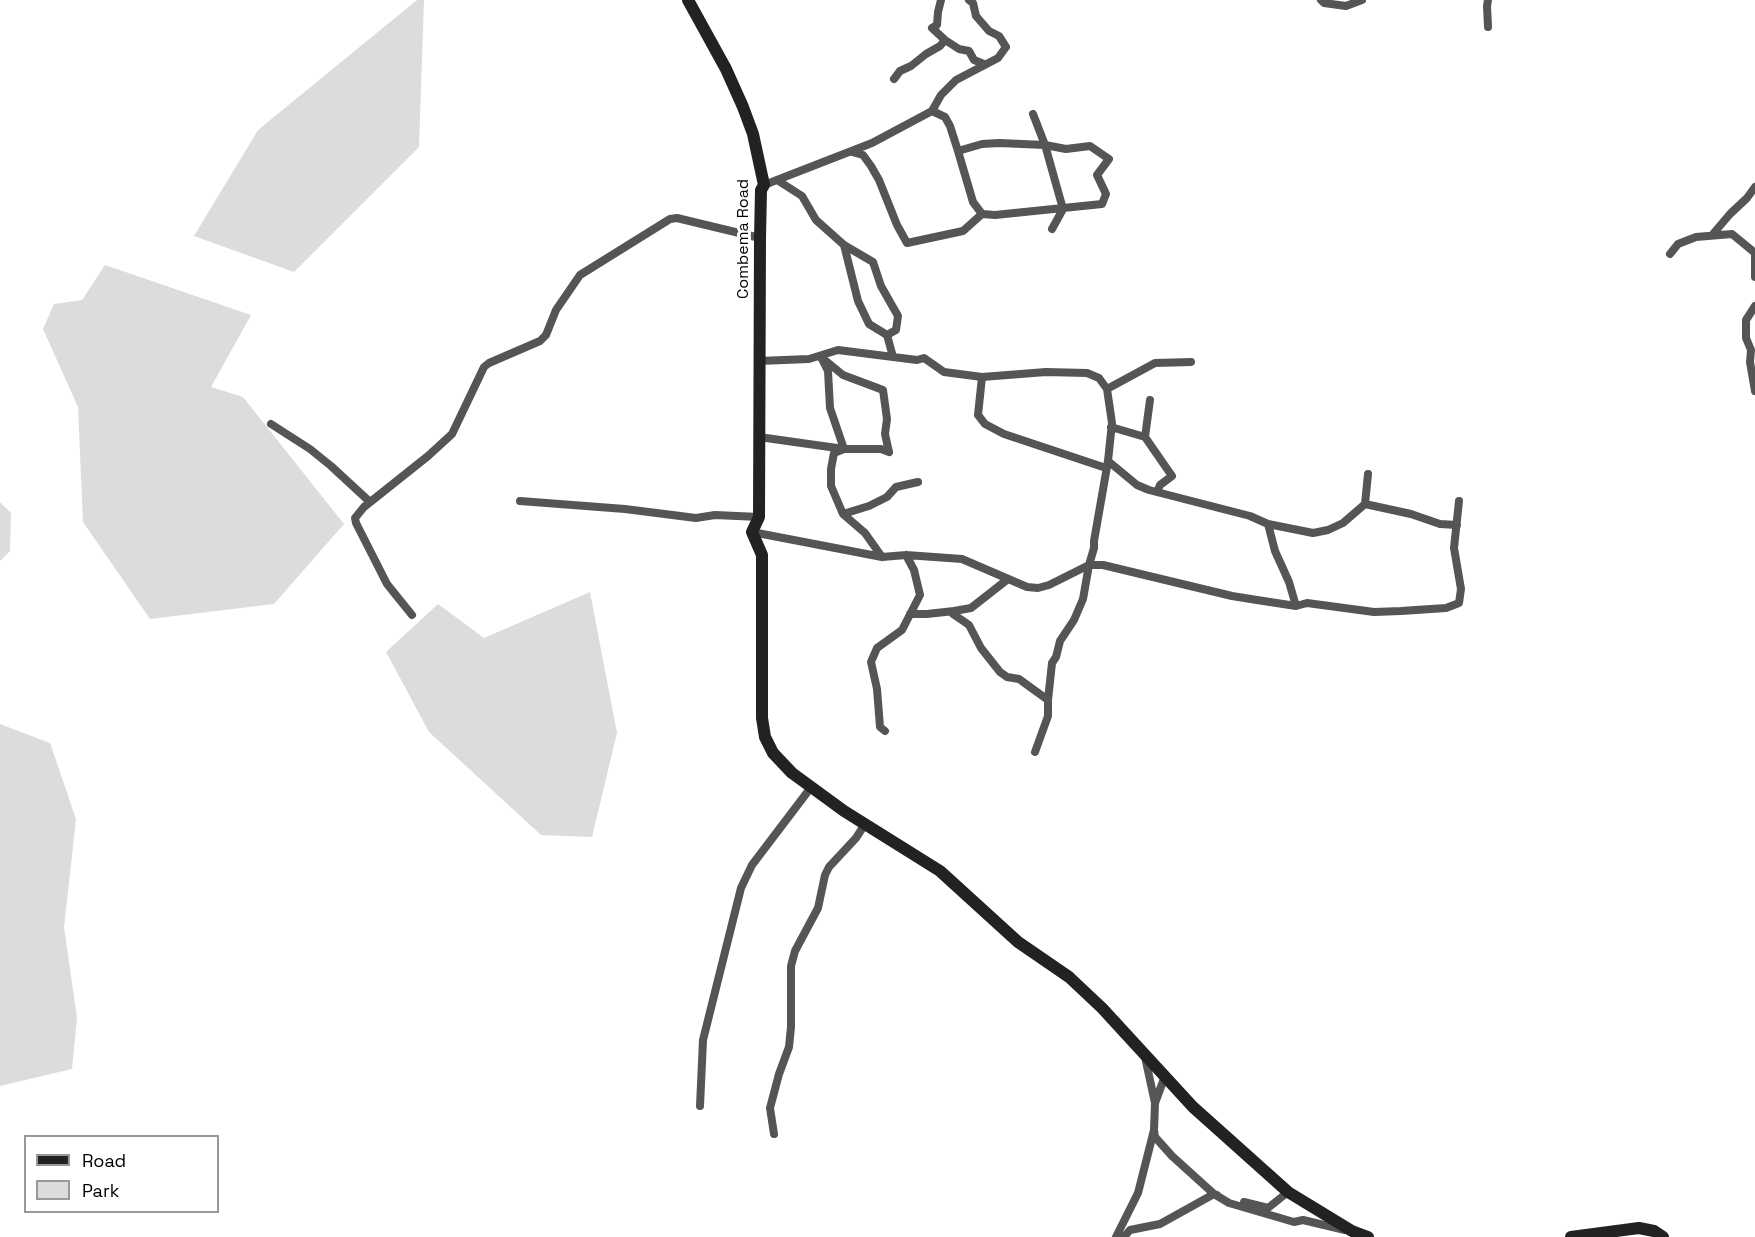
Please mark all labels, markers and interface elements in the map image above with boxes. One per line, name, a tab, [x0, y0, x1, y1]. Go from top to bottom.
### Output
street label: Combema Road	[734, 179, 754, 299]
legend	[24, 1135, 219, 1213]
text: Road	[82, 1149, 126, 1172]
text: Park	[82, 1179, 119, 1202]

